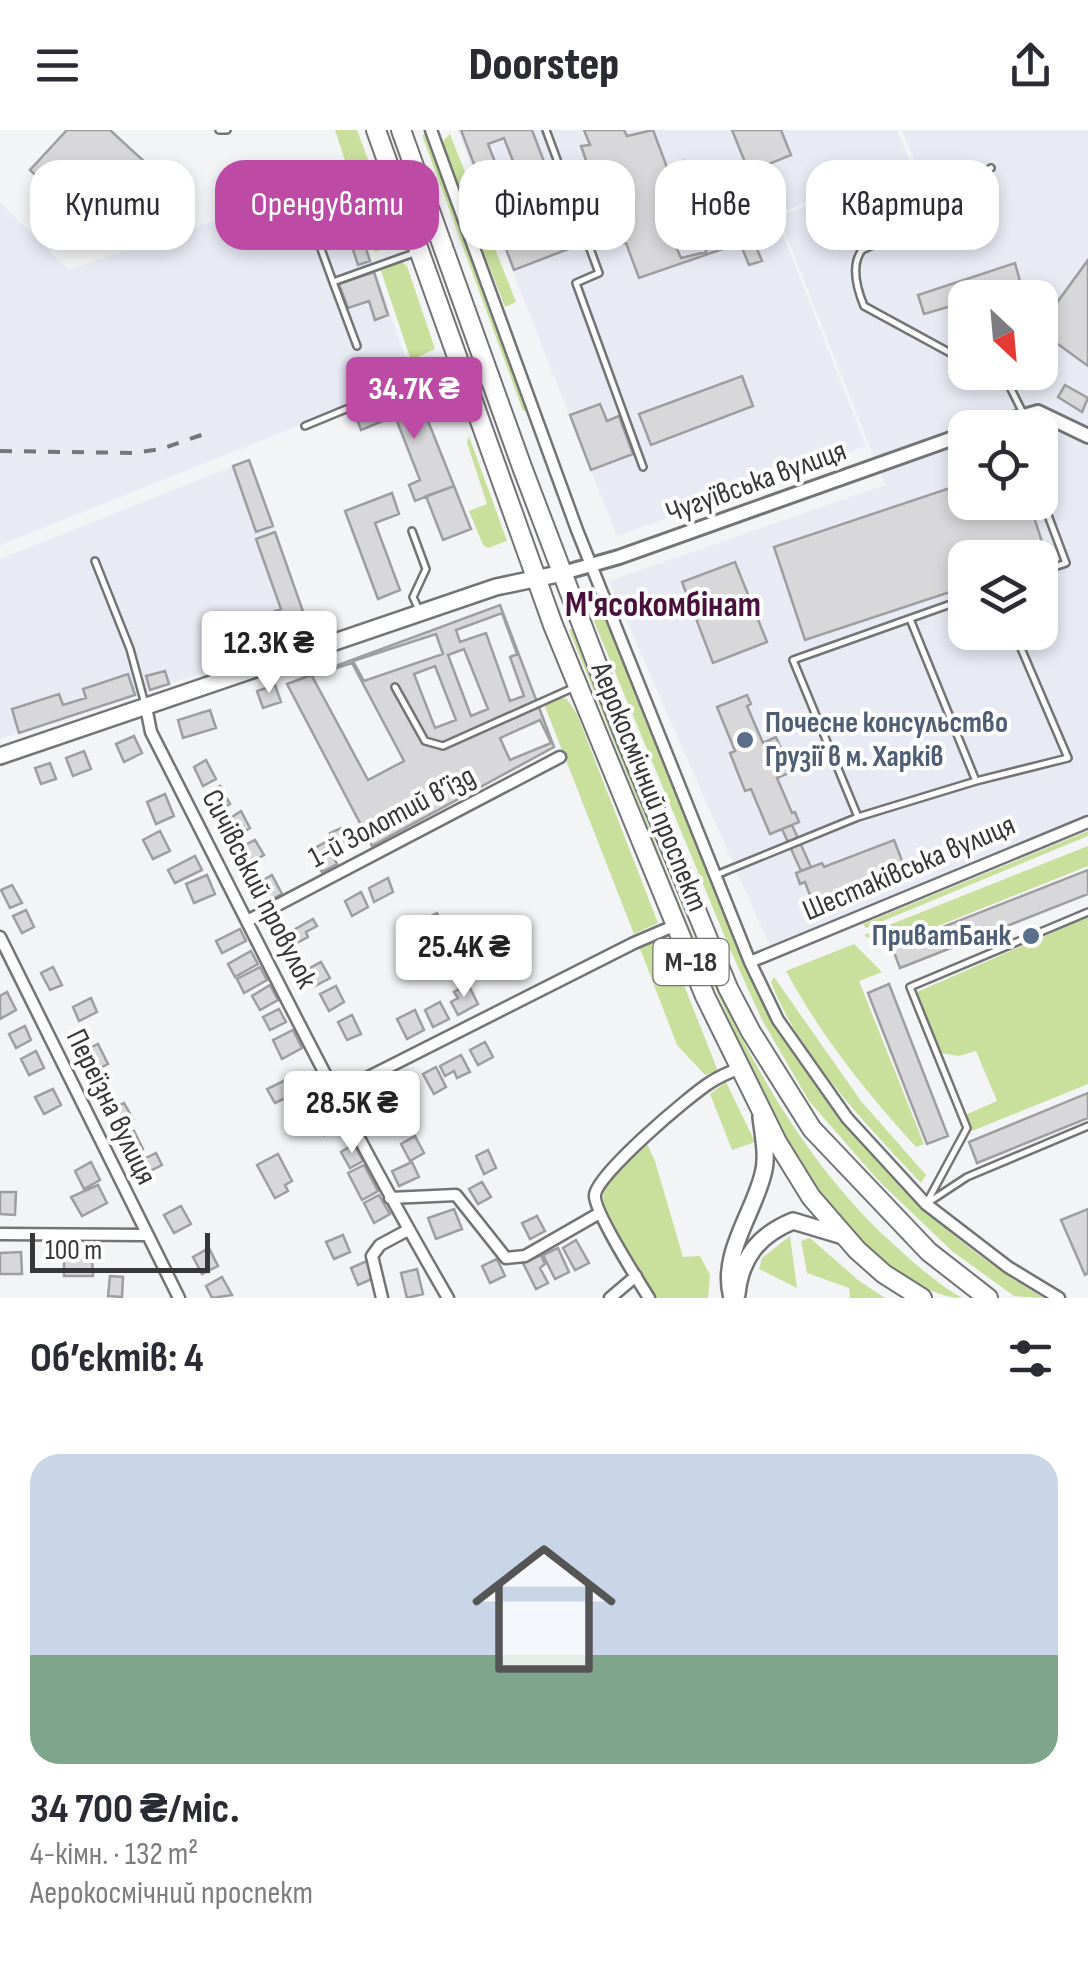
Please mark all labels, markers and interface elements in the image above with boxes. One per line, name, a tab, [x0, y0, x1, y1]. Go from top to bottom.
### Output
icon: menu	[30, 38, 85, 93]
text: Doorstep	[469, 38, 619, 93]
icon: share	[1003, 38, 1058, 93]
chip: Купити	[30, 160, 195, 250]
chip: Орендувати	[215, 160, 439, 250]
chip: Фільтри	[459, 160, 635, 250]
chip: Нове	[655, 160, 786, 250]
chip: Квартира	[806, 160, 999, 250]
north arrow	[948, 280, 1058, 390]
map controls	[948, 280, 1058, 650]
pin: 34.7K ₴	[322, 357, 506, 442]
text: 34.7K ₴	[368, 370, 460, 409]
button: locate	[948, 410, 1058, 520]
street label: Чугуївська вулиця	[661, 433, 851, 531]
button: layers	[948, 540, 1058, 650]
district label: М'ясокомбінат	[565, 584, 761, 627]
pin: 12.3K ₴	[177, 611, 361, 696]
text: 12.3K ₴	[224, 624, 314, 663]
street label: Аерокосмічний проспект	[582, 656, 715, 917]
place label: Почесне консульство Грузії в м. Харків	[765, 705, 1008, 775]
marker: Почесне консульство Грузії в м. Харків	[734, 729, 756, 751]
street label: 1-й Золотий в’їзд	[303, 758, 481, 876]
street label: Сичівський провулок	[193, 784, 325, 995]
street label: Шестаківська вулиця	[797, 807, 1021, 929]
pin: 25.4K ₴	[372, 915, 556, 1000]
place label: ПриватБанк	[872, 918, 1011, 954]
marker: ПриватБанк	[1020, 925, 1042, 947]
text: 25.4K ₴	[418, 928, 510, 967]
road number: М-18	[654, 939, 728, 985]
street label: Переїзна вулиця	[58, 1023, 164, 1191]
pin: 28.5K ₴	[260, 1071, 444, 1156]
text: 28.5K ₴	[306, 1084, 398, 1123]
scale bar	[30, 1228, 210, 1272]
text: 100 m	[45, 1234, 102, 1267]
icon: filters	[1003, 1331, 1058, 1386]
text: Об’єктів: 4	[30, 1333, 204, 1384]
icon: home	[454, 1519, 634, 1699]
text: 34 700 ₴/міс.	[30, 1784, 240, 1835]
text: 4-кімн. · 132 m²	[30, 1835, 198, 1874]
text: Аерокосмічний проспект	[30, 1874, 313, 1913]

